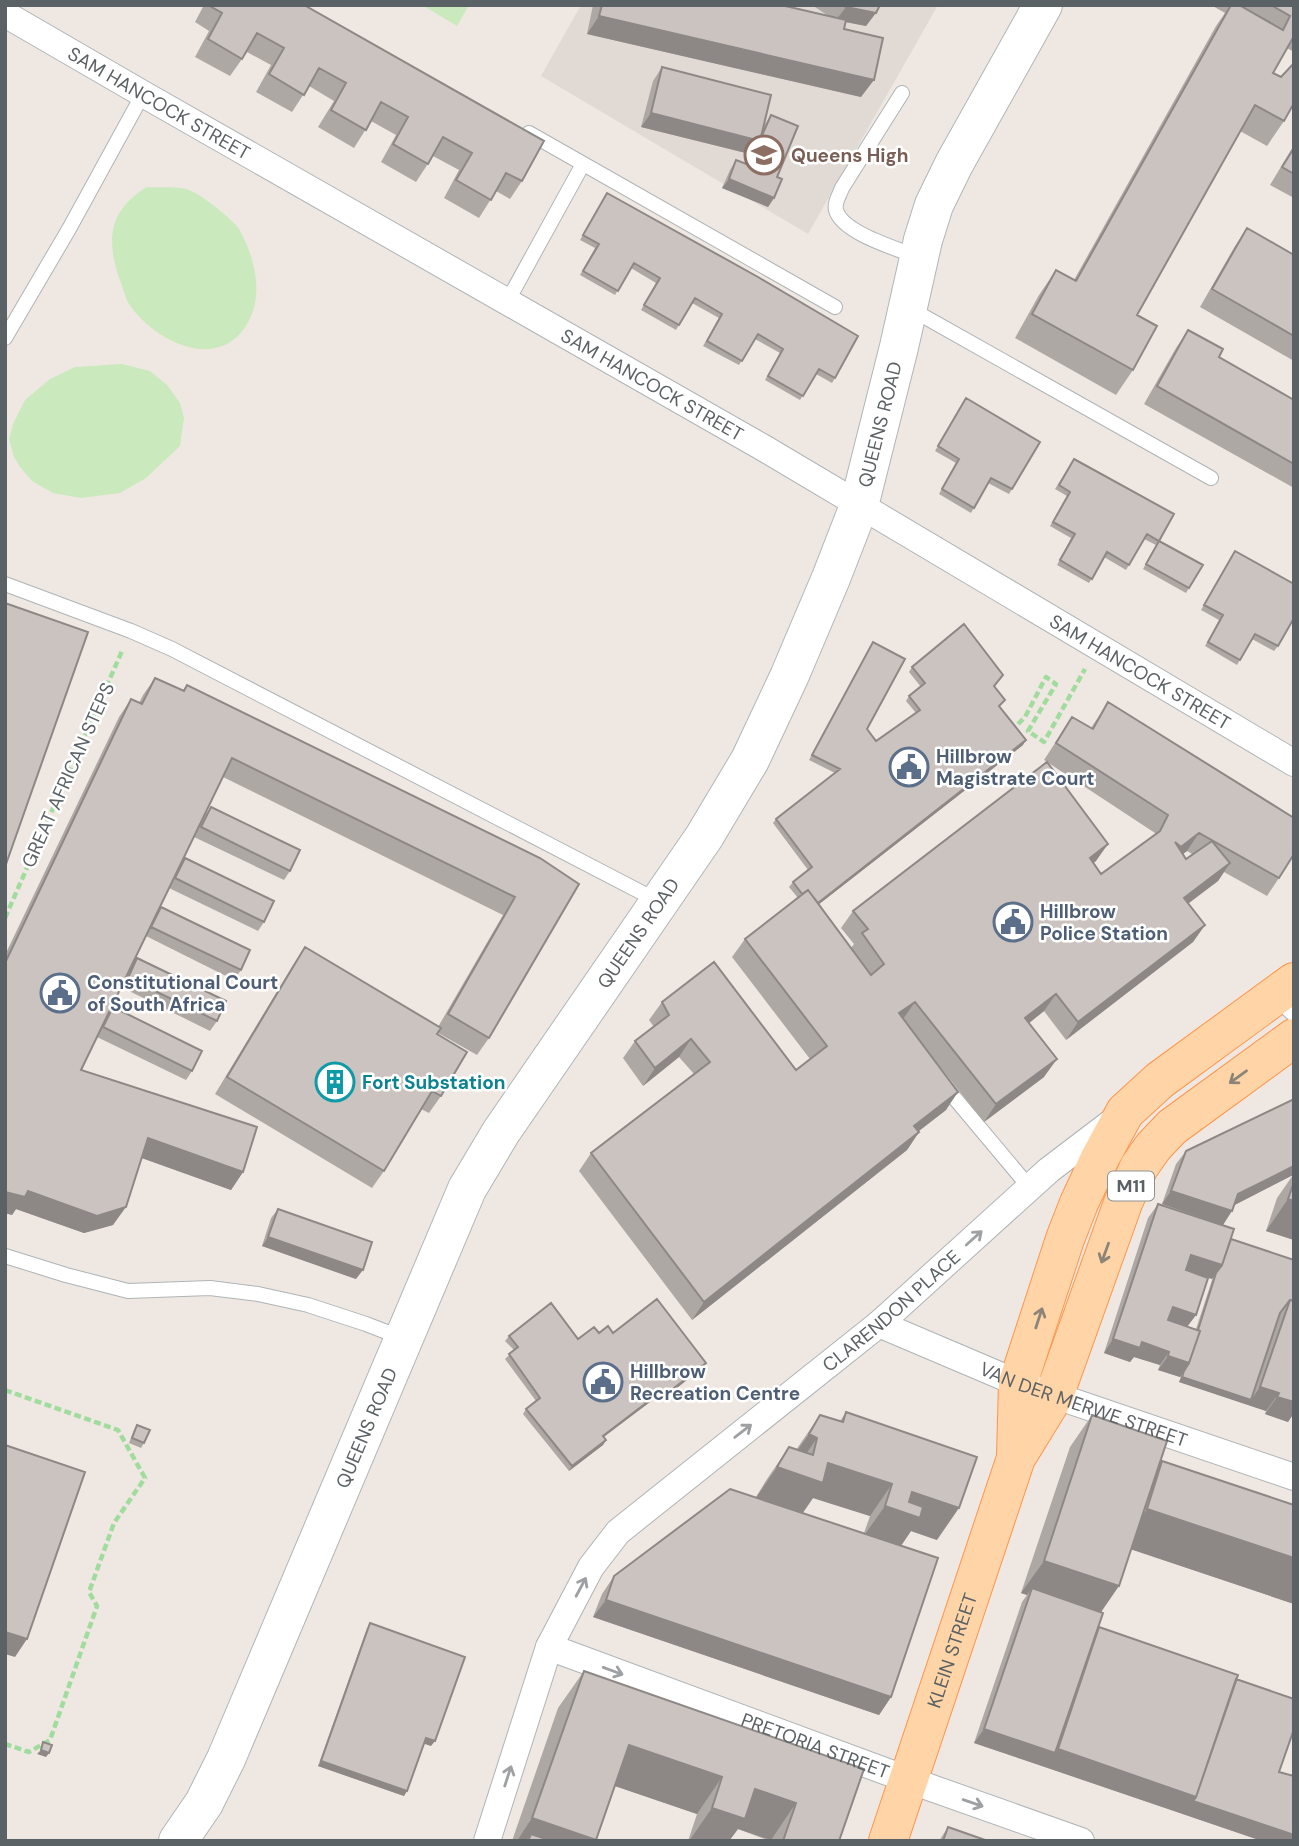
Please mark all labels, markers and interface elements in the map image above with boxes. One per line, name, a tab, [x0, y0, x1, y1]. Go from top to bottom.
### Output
street label: SAM HANCOCK STREET	[63, 41, 255, 165]
school or university icon: Queens High	[743, 134, 785, 176]
place label: Queens High	[791, 143, 909, 168]
street label: SAM HANCOCK STREET	[557, 323, 749, 447]
street label: QUEENS ROAD	[852, 359, 907, 490]
street label: SAM HANCOCK STREET	[1045, 608, 1236, 735]
street label: GREAT AFRICAN STEPS	[16, 679, 120, 871]
place label: Hillbrow Magistrate Court	[936, 744, 1095, 791]
public building icon: Hillbrow Magistrate Court	[888, 746, 930, 788]
street label: QUEENS ROAD	[591, 873, 685, 993]
place label: Hillbrow Police Station	[1040, 899, 1168, 946]
public building icon: Hillbrow Police Station	[992, 901, 1034, 943]
place label: Constitutional Court of South Africa	[87, 970, 278, 1017]
public building icon: Constitutional Court of South Africa	[39, 972, 81, 1014]
building icon: Fort Substation	[314, 1061, 356, 1103]
place label: Fort Substation	[362, 1070, 506, 1095]
one-way arrow	[1229, 1070, 1248, 1085]
road number: M11	[1108, 1171, 1154, 1200]
one-way arrow	[965, 1230, 983, 1246]
one-way arrow	[1098, 1242, 1110, 1264]
street label: CLARENDON PLACE	[817, 1244, 966, 1377]
one-way arrow	[1033, 1307, 1046, 1329]
street label: VAN DER MERWE STREET	[976, 1356, 1191, 1452]
place label: Hillbrow Recreation Centre	[630, 1359, 800, 1406]
public building icon: Hillbrow Recreation Centre	[582, 1361, 624, 1403]
street label: QUEENS ROAD	[330, 1364, 403, 1492]
one-way arrow	[734, 1424, 752, 1439]
one-way arrow	[574, 1577, 588, 1598]
street label: KLEIN STREET	[921, 1589, 983, 1711]
one-way arrow	[601, 1666, 623, 1678]
street label: PRETORIA STREET	[738, 1707, 893, 1784]
one-way arrow	[503, 1765, 515, 1787]
one-way arrow	[962, 1797, 984, 1810]

